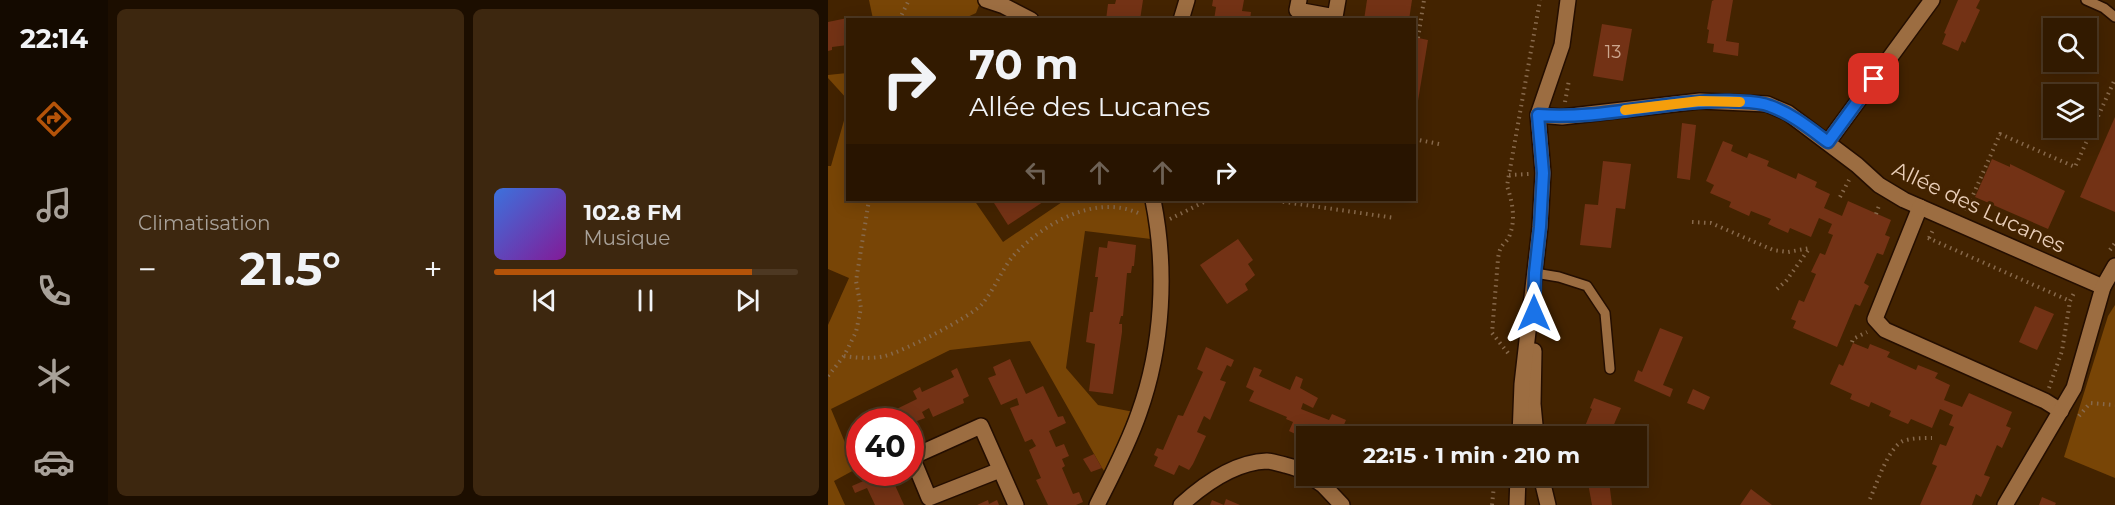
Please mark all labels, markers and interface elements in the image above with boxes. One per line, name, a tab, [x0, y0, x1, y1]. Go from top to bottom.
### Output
map controls	[2043, 18, 2097, 138]
button: search	[2043, 18, 2097, 72]
text: 22:14	[20, 22, 88, 55]
text: 70 m	[969, 38, 1079, 90]
house number: 13	[1605, 41, 1621, 63]
icon: right	[870, 42, 948, 120]
pin	[1848, 53, 1899, 104]
icon: arrive	[1857, 62, 1890, 95]
button: layers	[2043, 84, 2097, 138]
text: Allée des Lucanes	[969, 90, 1210, 123]
icon: directions	[33, 98, 75, 140]
icon: left	[1020, 156, 1053, 189]
icon: ahead	[1083, 156, 1116, 189]
icon: ahead	[1146, 156, 1179, 189]
icon: right	[1209, 156, 1242, 189]
street label: Allée des Lucanes	[1889, 156, 2069, 258]
icon: music	[33, 184, 75, 226]
text: 102.8 FM	[584, 199, 682, 226]
text: Climatisation	[138, 211, 271, 235]
text: Musique	[584, 226, 670, 250]
text: 21.5°	[240, 241, 341, 296]
text: −	[138, 249, 157, 289]
text: +	[424, 249, 443, 289]
icon: phone	[33, 270, 75, 312]
position arrow	[1502, 281, 1566, 345]
icon: previous	[528, 284, 561, 317]
icon: pause	[629, 284, 662, 317]
icon: next	[731, 284, 764, 317]
icon: climate	[33, 355, 75, 397]
speed limit sign: 40	[846, 408, 924, 486]
icon: car	[33, 441, 75, 483]
text: 22:15 · 1 min · 210 m	[1363, 442, 1580, 469]

